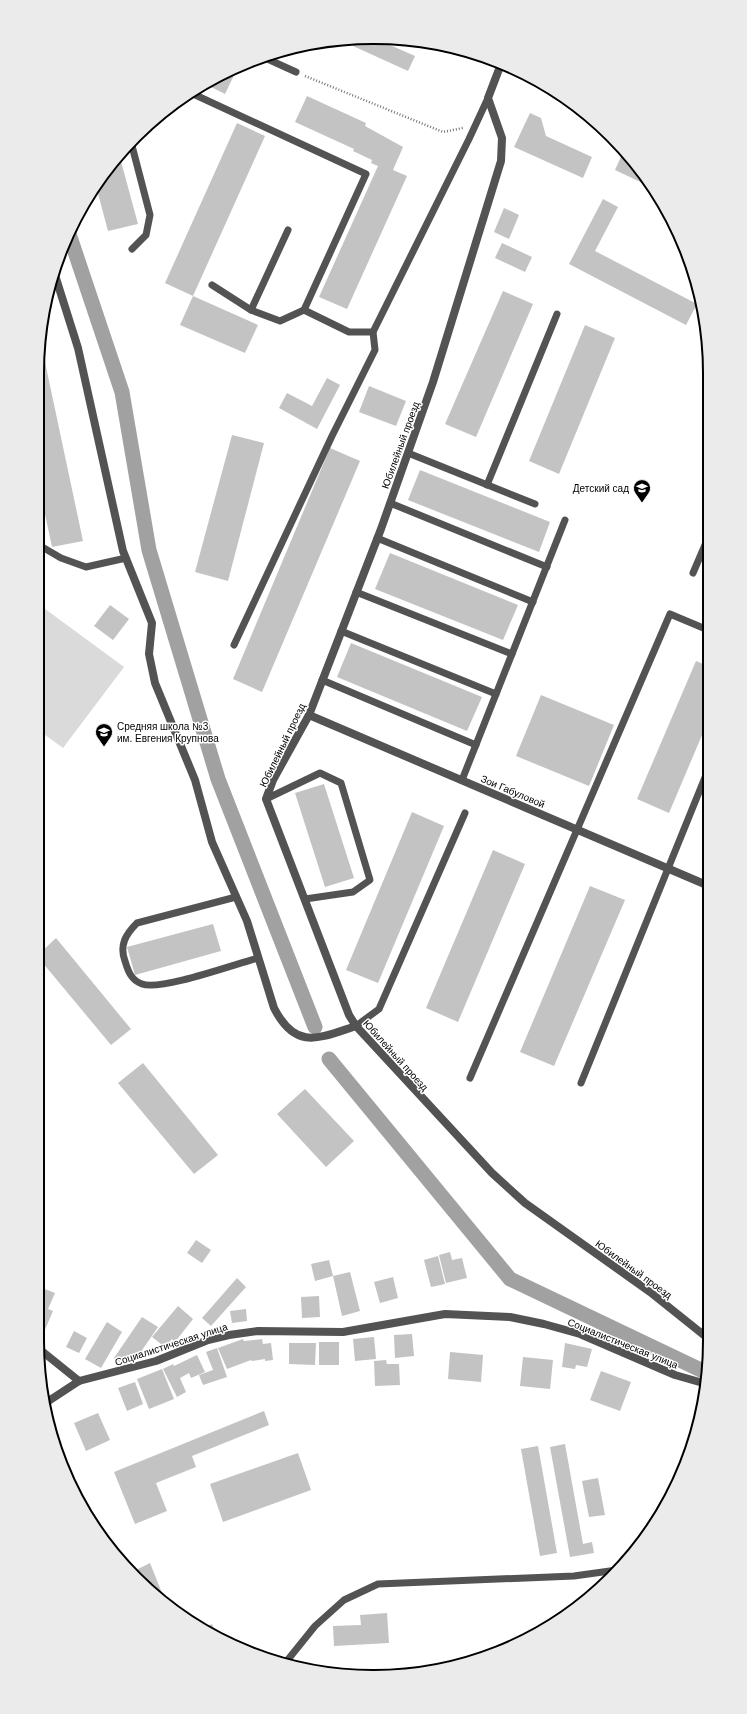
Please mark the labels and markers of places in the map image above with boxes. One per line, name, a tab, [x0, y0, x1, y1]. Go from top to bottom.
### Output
school or university icon: Детский сад	[632, 478, 652, 503]
place label: Детский сад	[573, 483, 629, 494]
place label: Средняя школа №3 им. Евгения Крупнова	[117, 721, 219, 744]
school or university icon: Средняя школа №3 им. Евгения Крупнова	[94, 722, 114, 747]

